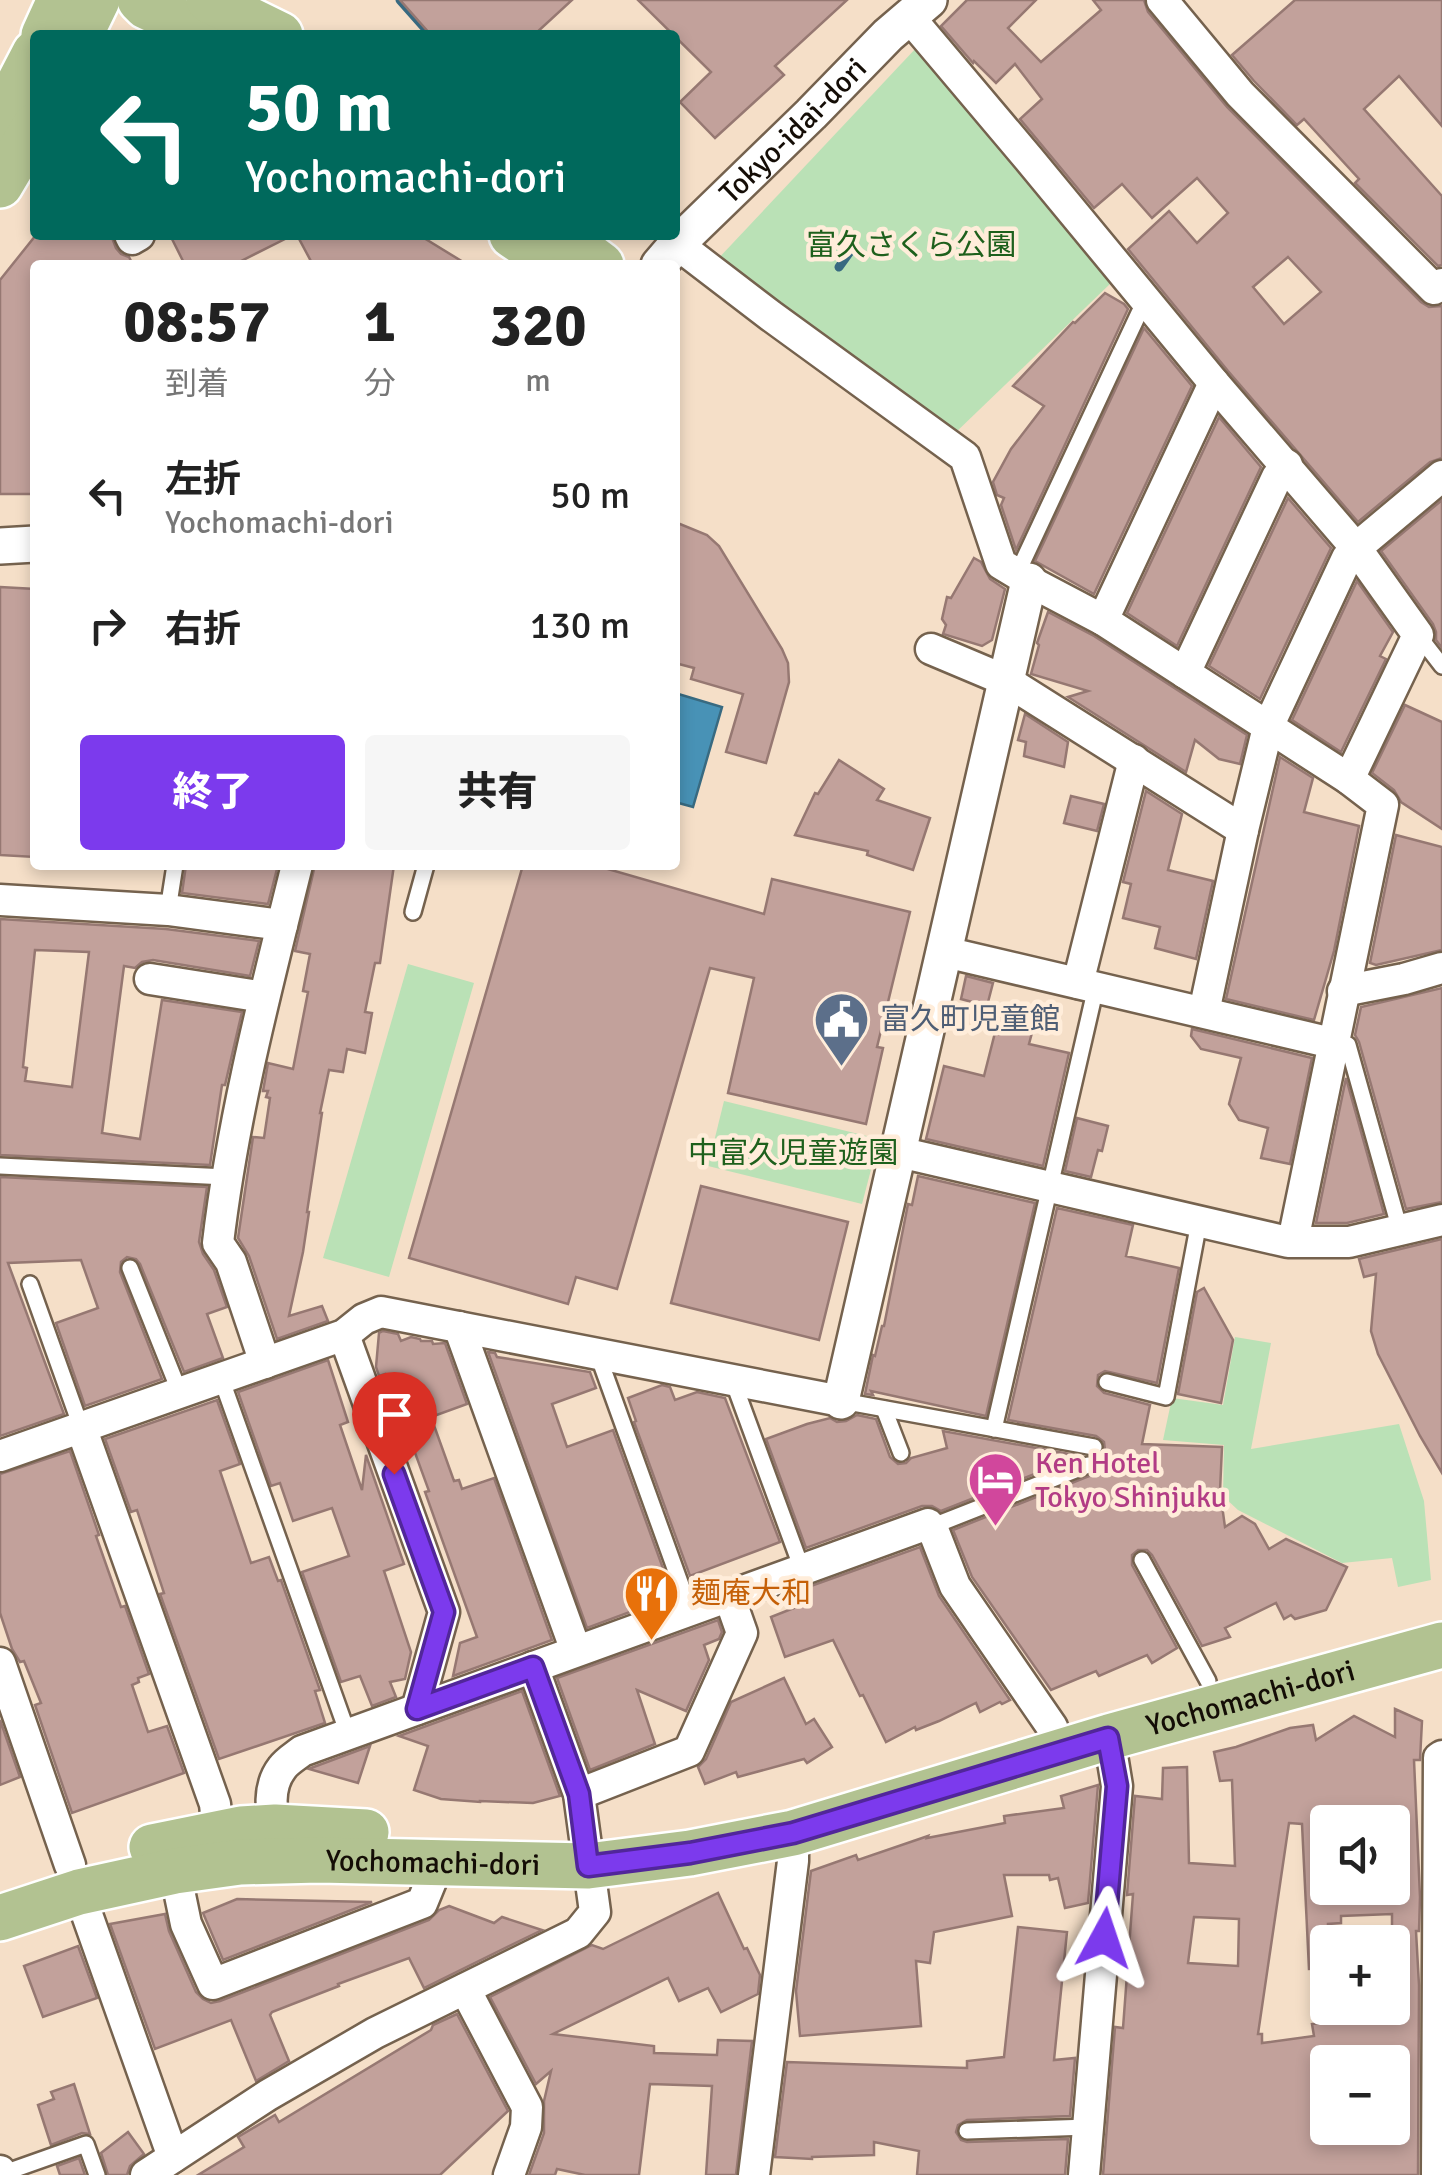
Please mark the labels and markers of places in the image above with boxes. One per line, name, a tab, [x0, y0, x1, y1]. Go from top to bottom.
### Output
public building icon: 富久町児童館	[811, 989, 871, 1068]
place label: 富久町児童館	[880, 1001, 1060, 1038]
pin	[352, 1372, 437, 1475]
place label: Ken Hotel Tokyo Shinjuku	[1035, 1445, 1227, 1516]
hotel icon: Ken Hotel Tokyo Shinjuku	[966, 1450, 1026, 1529]
restaurant icon: 麺庵大和	[622, 1563, 682, 1642]
place label: 麺庵大和	[691, 1575, 811, 1612]

